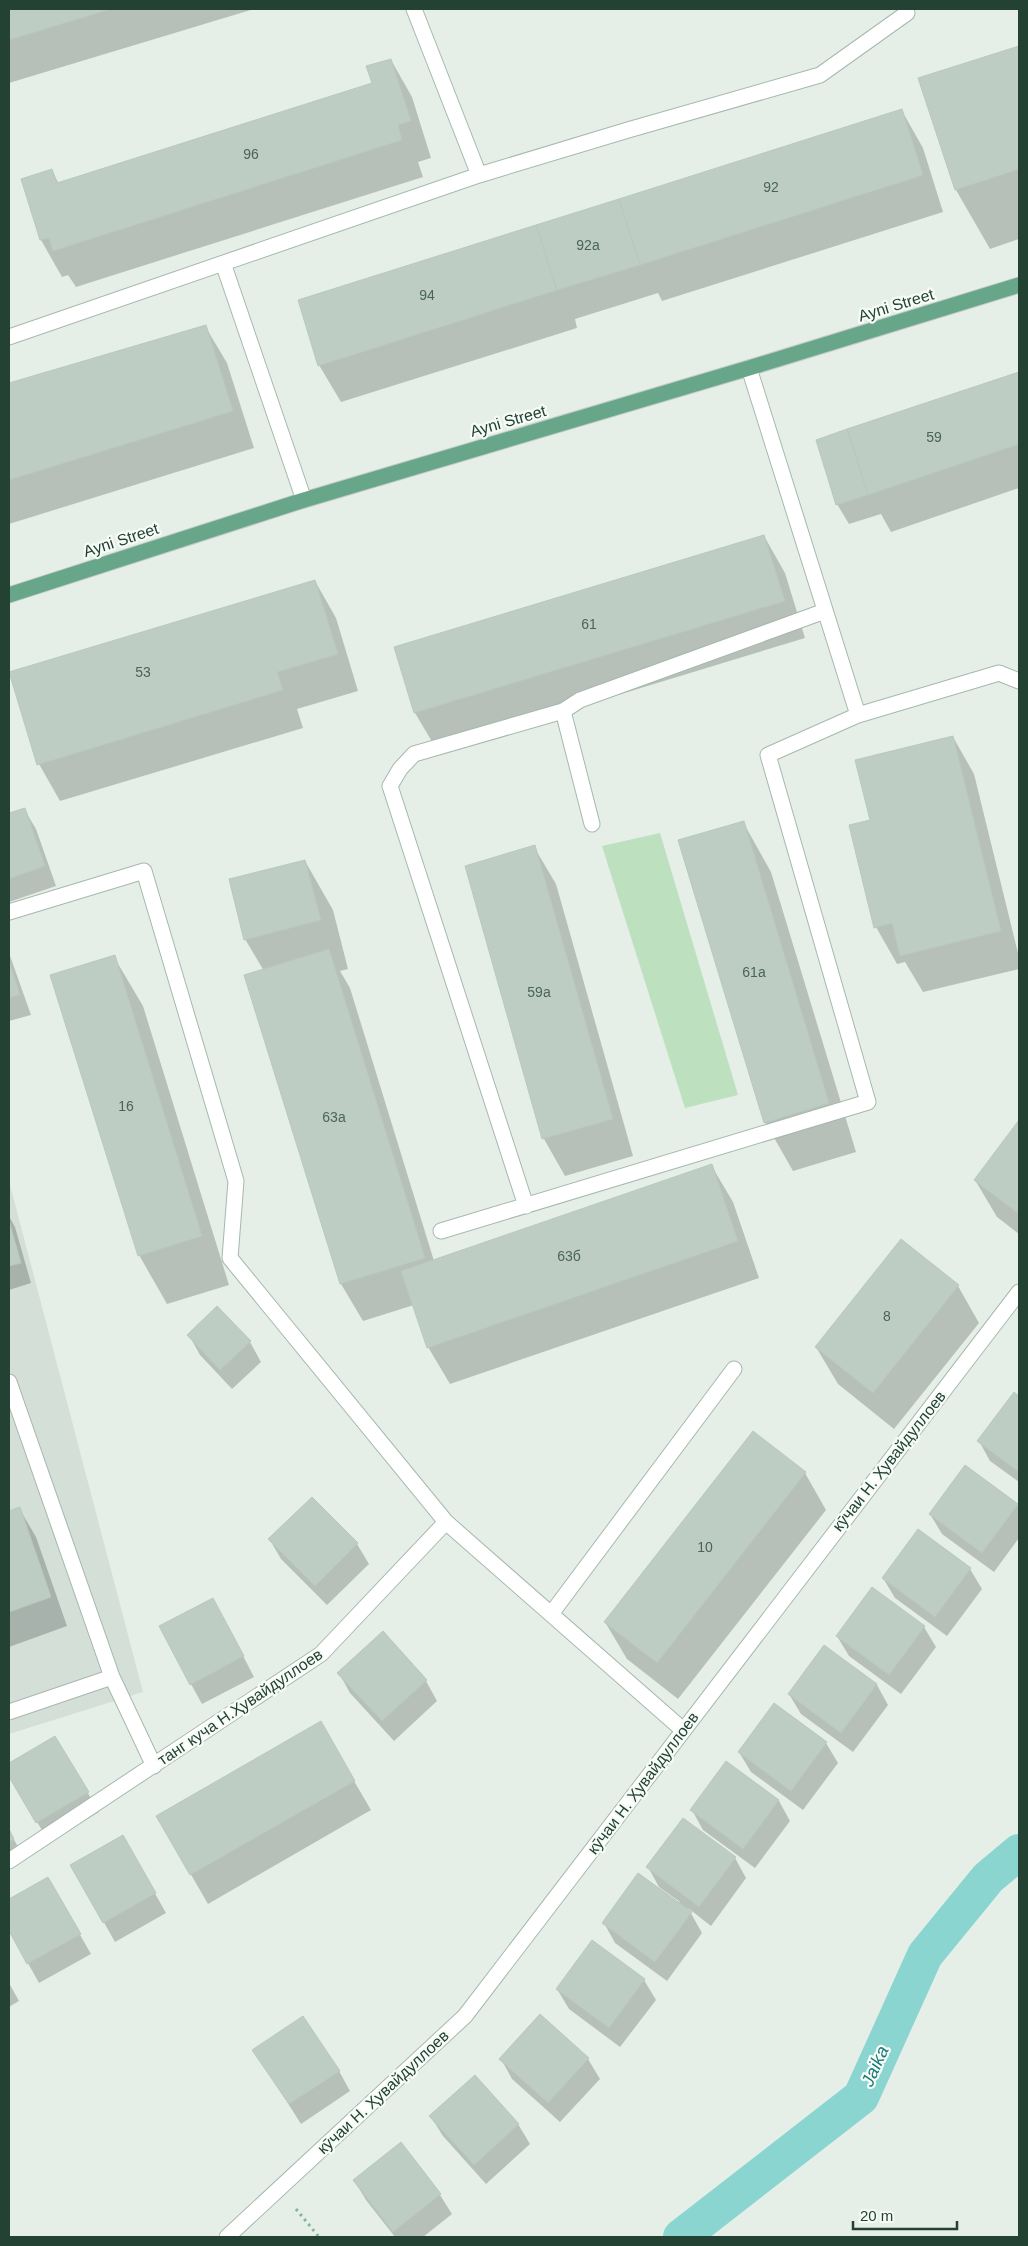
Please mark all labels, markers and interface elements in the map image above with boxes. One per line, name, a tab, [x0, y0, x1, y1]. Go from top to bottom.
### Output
house number: 96	[243, 146, 259, 162]
house number: 92	[763, 179, 779, 195]
house number: 92а	[576, 237, 600, 253]
street label: Ayni Street	[856, 285, 936, 325]
house number: 94	[419, 287, 435, 303]
street label: Ayni Street	[468, 402, 548, 440]
house number: 59	[926, 429, 942, 445]
street label: Ayni Street	[81, 520, 161, 560]
house number: 61	[581, 616, 597, 632]
house number: 53	[135, 664, 151, 680]
house number: 61а	[742, 964, 766, 980]
house number: 59а	[527, 984, 551, 1000]
house number: 16	[118, 1098, 134, 1114]
house number: 63а	[322, 1109, 346, 1125]
house number: 63б	[557, 1248, 581, 1264]
house number: 8	[883, 1308, 891, 1324]
street label: кӯчаи Н. Ҳувайдуллоев	[829, 1388, 949, 1534]
house number: 10	[697, 1539, 713, 1555]
street label: танг куча Н.Ҳувайдуллоев	[154, 1645, 326, 1769]
street label: кӯчаи Н. Ҳувайдуллоев	[584, 1709, 702, 1857]
street label: кӯчаи Н. Ҳувайдуллоев	[314, 2027, 452, 2157]
water label: Jaika	[857, 2043, 893, 2090]
scale bar	[853, 2198, 957, 2230]
text: 20 m	[860, 2207, 893, 2224]

